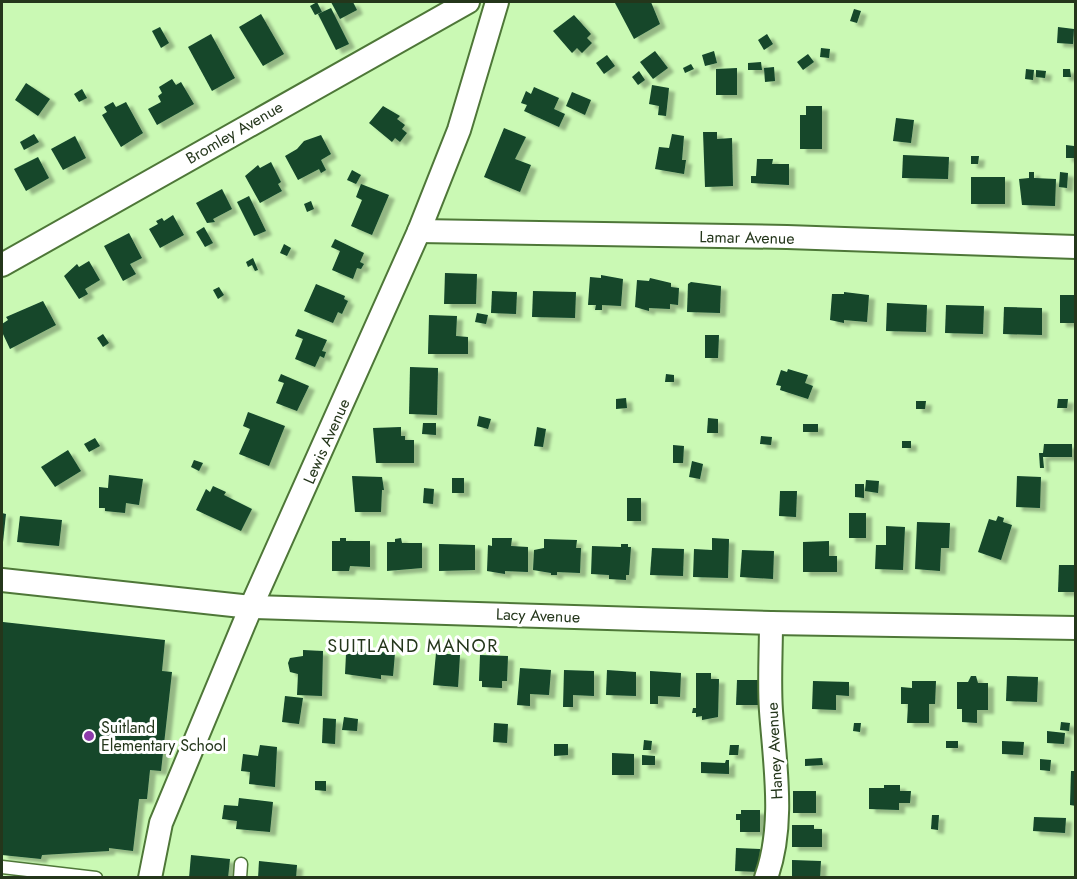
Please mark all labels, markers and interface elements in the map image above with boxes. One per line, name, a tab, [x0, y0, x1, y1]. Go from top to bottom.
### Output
street label: Bromley Avenue	[181, 95, 287, 170]
street label: Lamar Avenue	[699, 225, 795, 250]
street label: Lewis Avenue	[297, 395, 356, 488]
street label: Lacy Avenue	[495, 603, 580, 628]
district label: SUITLAND MANOR	[327, 633, 499, 659]
street label: Haney Avenue	[760, 702, 789, 800]
place label: Suitland Elementary School	[101, 716, 226, 757]
marker: Suitland Elementary School	[82, 729, 96, 743]

